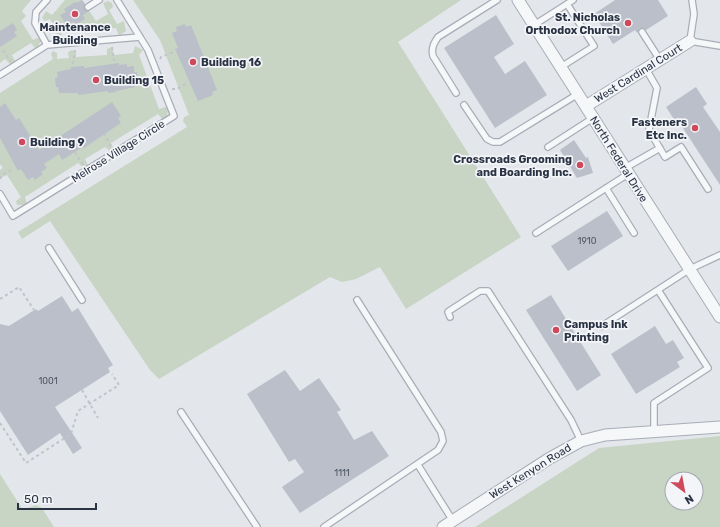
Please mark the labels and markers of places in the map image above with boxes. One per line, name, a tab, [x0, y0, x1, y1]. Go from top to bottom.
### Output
marker: Maintenance Building	[70, 9, 80, 19]
place label: St. Nicholas Orthodox Church	[525, 11, 620, 37]
marker: St. Nicholas Orthodox Church	[623, 18, 633, 28]
place label: Maintenance Building	[39, 21, 111, 47]
place label: Building 16	[201, 56, 261, 69]
marker: Building 16	[188, 57, 198, 67]
place label: Building 15	[104, 74, 164, 87]
marker: Building 15	[91, 75, 101, 85]
place label: Fasteners Etc Inc.	[632, 116, 687, 142]
marker: Fasteners Etc Inc.	[690, 123, 700, 133]
place label: Building 9	[30, 136, 85, 149]
marker: Building 9	[17, 137, 27, 147]
place label: Crossroads Grooming and Boarding Inc.	[453, 153, 572, 179]
marker: Crossroads Grooming and Boarding Inc.	[575, 160, 585, 170]
place label: Campus Ink Printing	[564, 318, 628, 344]
marker: Campus Ink Printing	[551, 325, 561, 335]

